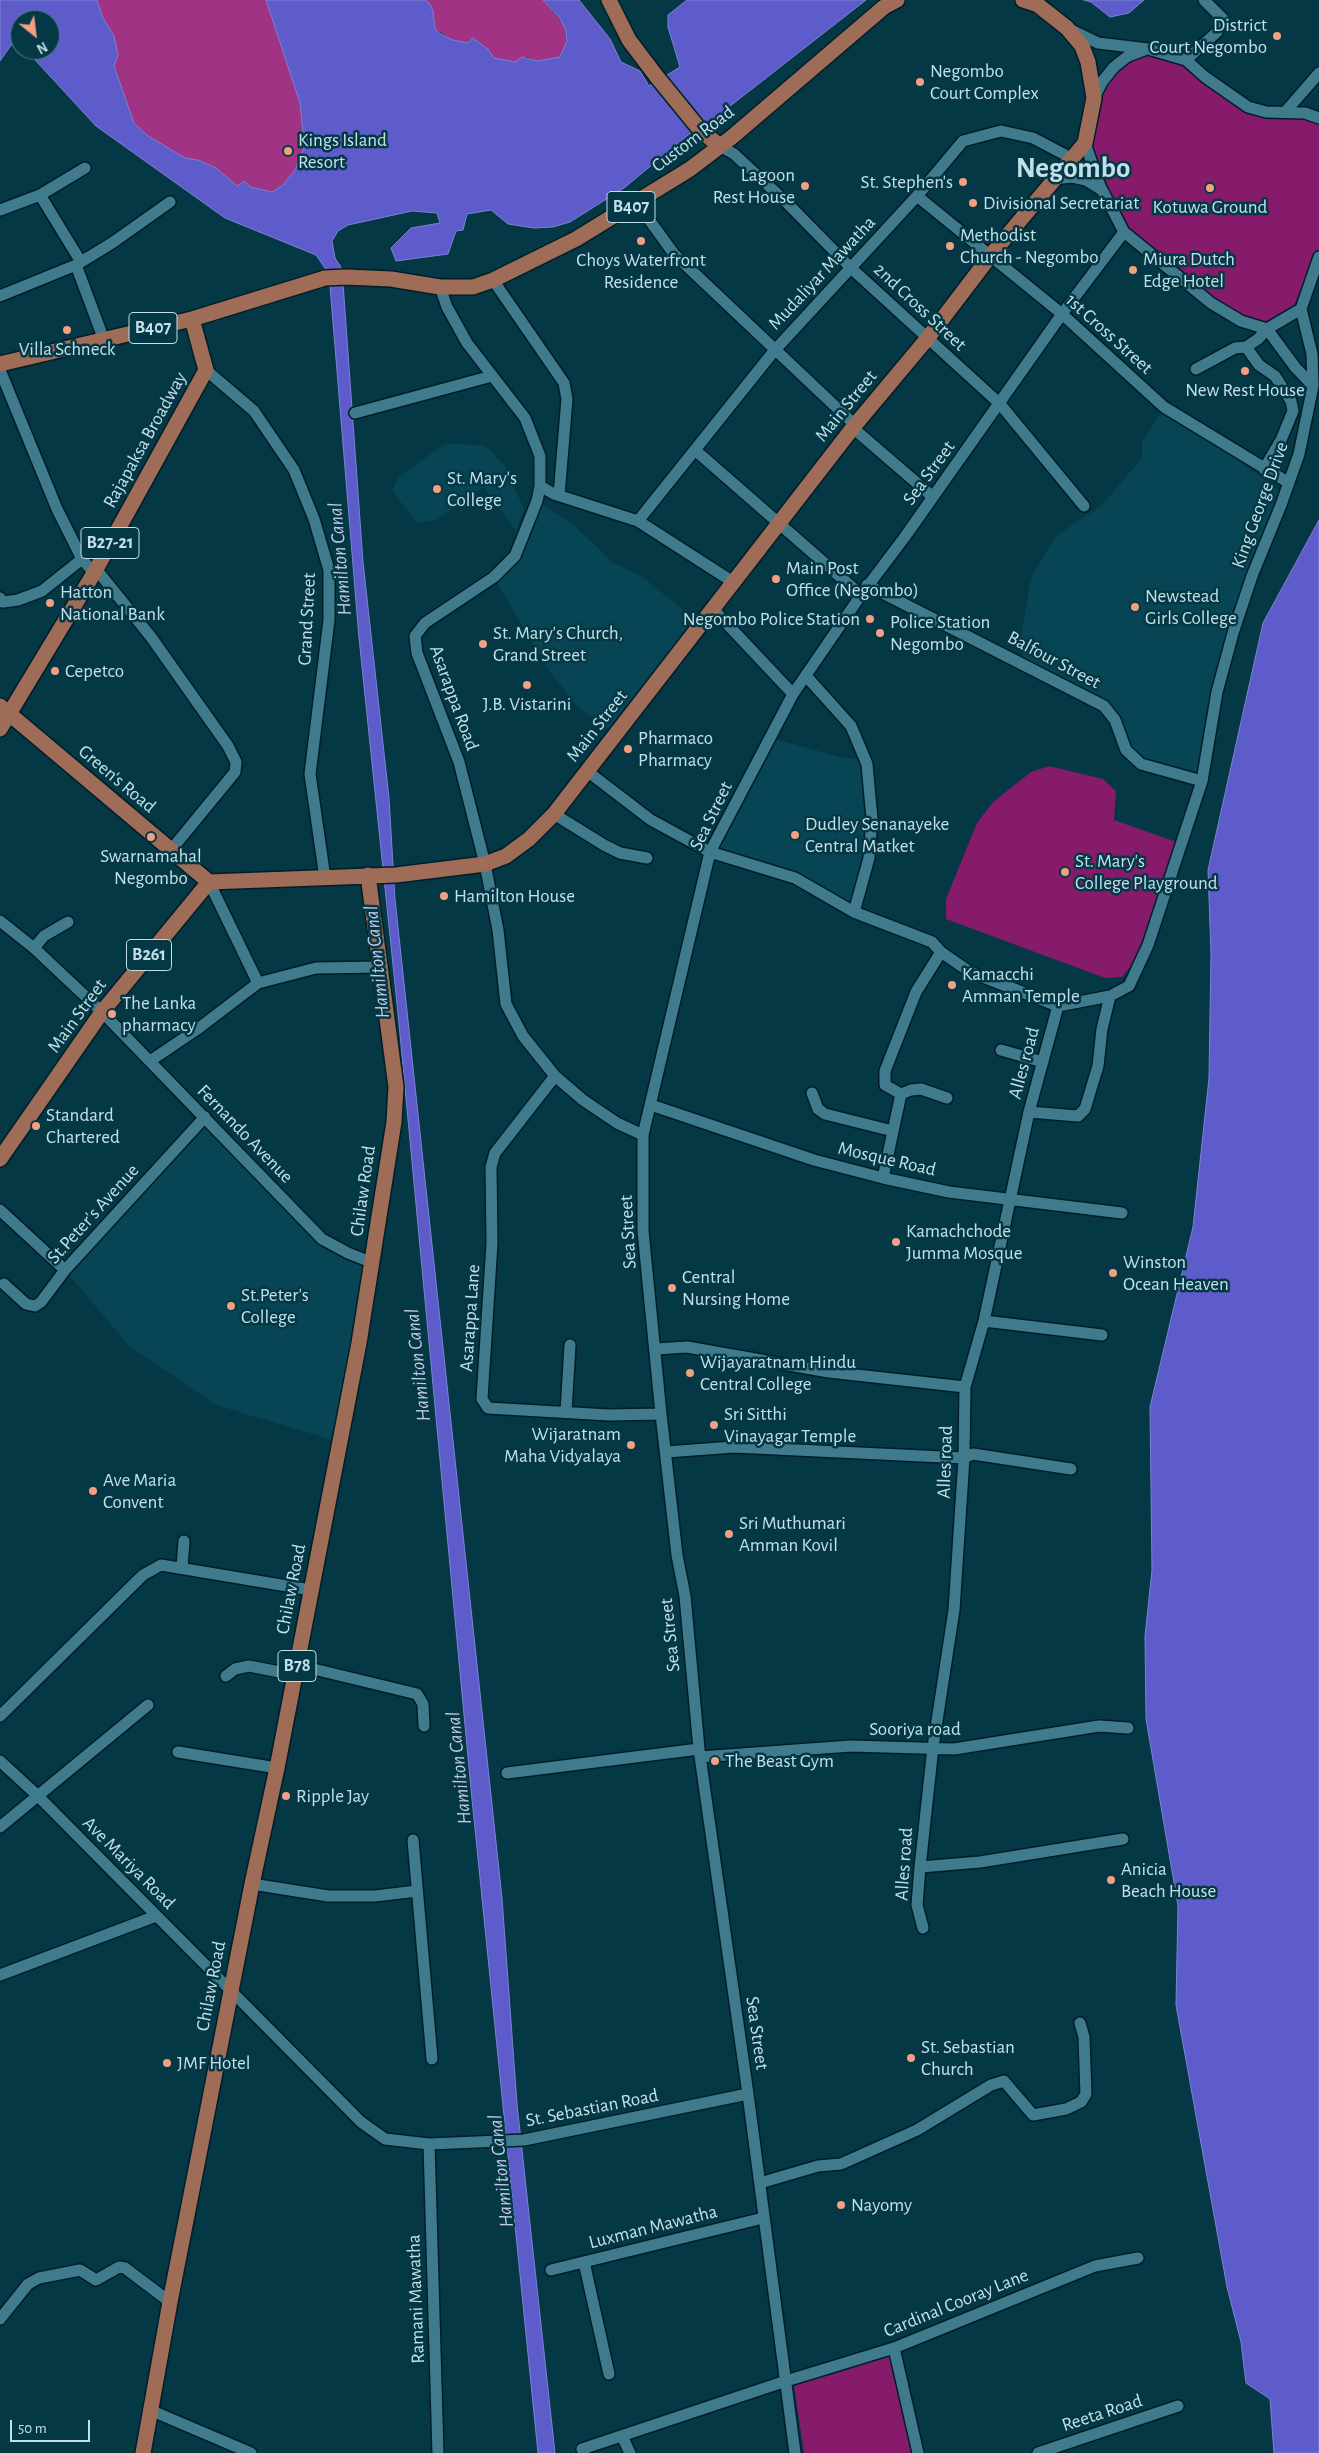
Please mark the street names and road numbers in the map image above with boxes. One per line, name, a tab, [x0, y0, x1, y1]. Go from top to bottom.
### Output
street label: Custom Road	[647, 101, 739, 177]
road number: B407	[607, 192, 655, 222]
street label: Mudaliyar Mawatha	[763, 211, 881, 335]
street label: 2nd Cross Street	[869, 258, 971, 356]
street label: 1st Cross Street	[1061, 289, 1157, 379]
road number: B407	[129, 312, 177, 343]
street label: Main Street	[810, 365, 882, 447]
street label: Rajapaksa Broadway	[98, 368, 192, 512]
street label: Sea Street	[898, 436, 960, 510]
street label: King George Drive	[1227, 439, 1293, 571]
road number: B27-21	[81, 528, 139, 558]
street label: Grand Street	[293, 572, 321, 666]
street label: Balfour Street	[1004, 626, 1104, 694]
street label: Asarappa Road	[424, 642, 484, 754]
street label: Main Street	[562, 685, 632, 767]
street label: Green's Road	[74, 740, 160, 818]
street label: Sea Street	[685, 778, 737, 854]
road number: B261	[126, 940, 172, 970]
street label: Main Street	[43, 975, 111, 1057]
street label: Alles road	[1003, 1025, 1045, 1101]
street label: Fernando Avenue	[192, 1080, 298, 1188]
street label: Mosque Road	[836, 1137, 938, 1181]
street label: Chilaw Road	[345, 1144, 381, 1238]
street label: St.Peter's Avenue	[42, 1159, 144, 1269]
street label: Sea Street	[615, 1194, 641, 1270]
street label: Asarappa Lane	[455, 1264, 485, 1372]
street label: Alles road	[932, 1425, 958, 1499]
street label: Chilaw Road	[271, 1542, 311, 1636]
street label: Sea Street	[655, 1597, 685, 1673]
road number: B78	[278, 1650, 316, 1682]
street label: Sooriya road	[869, 1718, 961, 1740]
street label: Ave Mariya Road	[78, 1812, 180, 1914]
street label: Alles road	[890, 1827, 918, 1901]
street label: Chilaw Road	[191, 1939, 231, 2033]
street label: Sea Street	[741, 1995, 773, 2071]
street label: St. Sebastian Road	[524, 2084, 660, 2132]
street label: Luxman Mawatha	[586, 2200, 720, 2254]
street label: Ramani Mawatha	[402, 2234, 430, 2364]
street label: Cardinal Cooray Lane	[880, 2264, 1032, 2342]
street label: Reeta Road	[1059, 2389, 1145, 2437]

